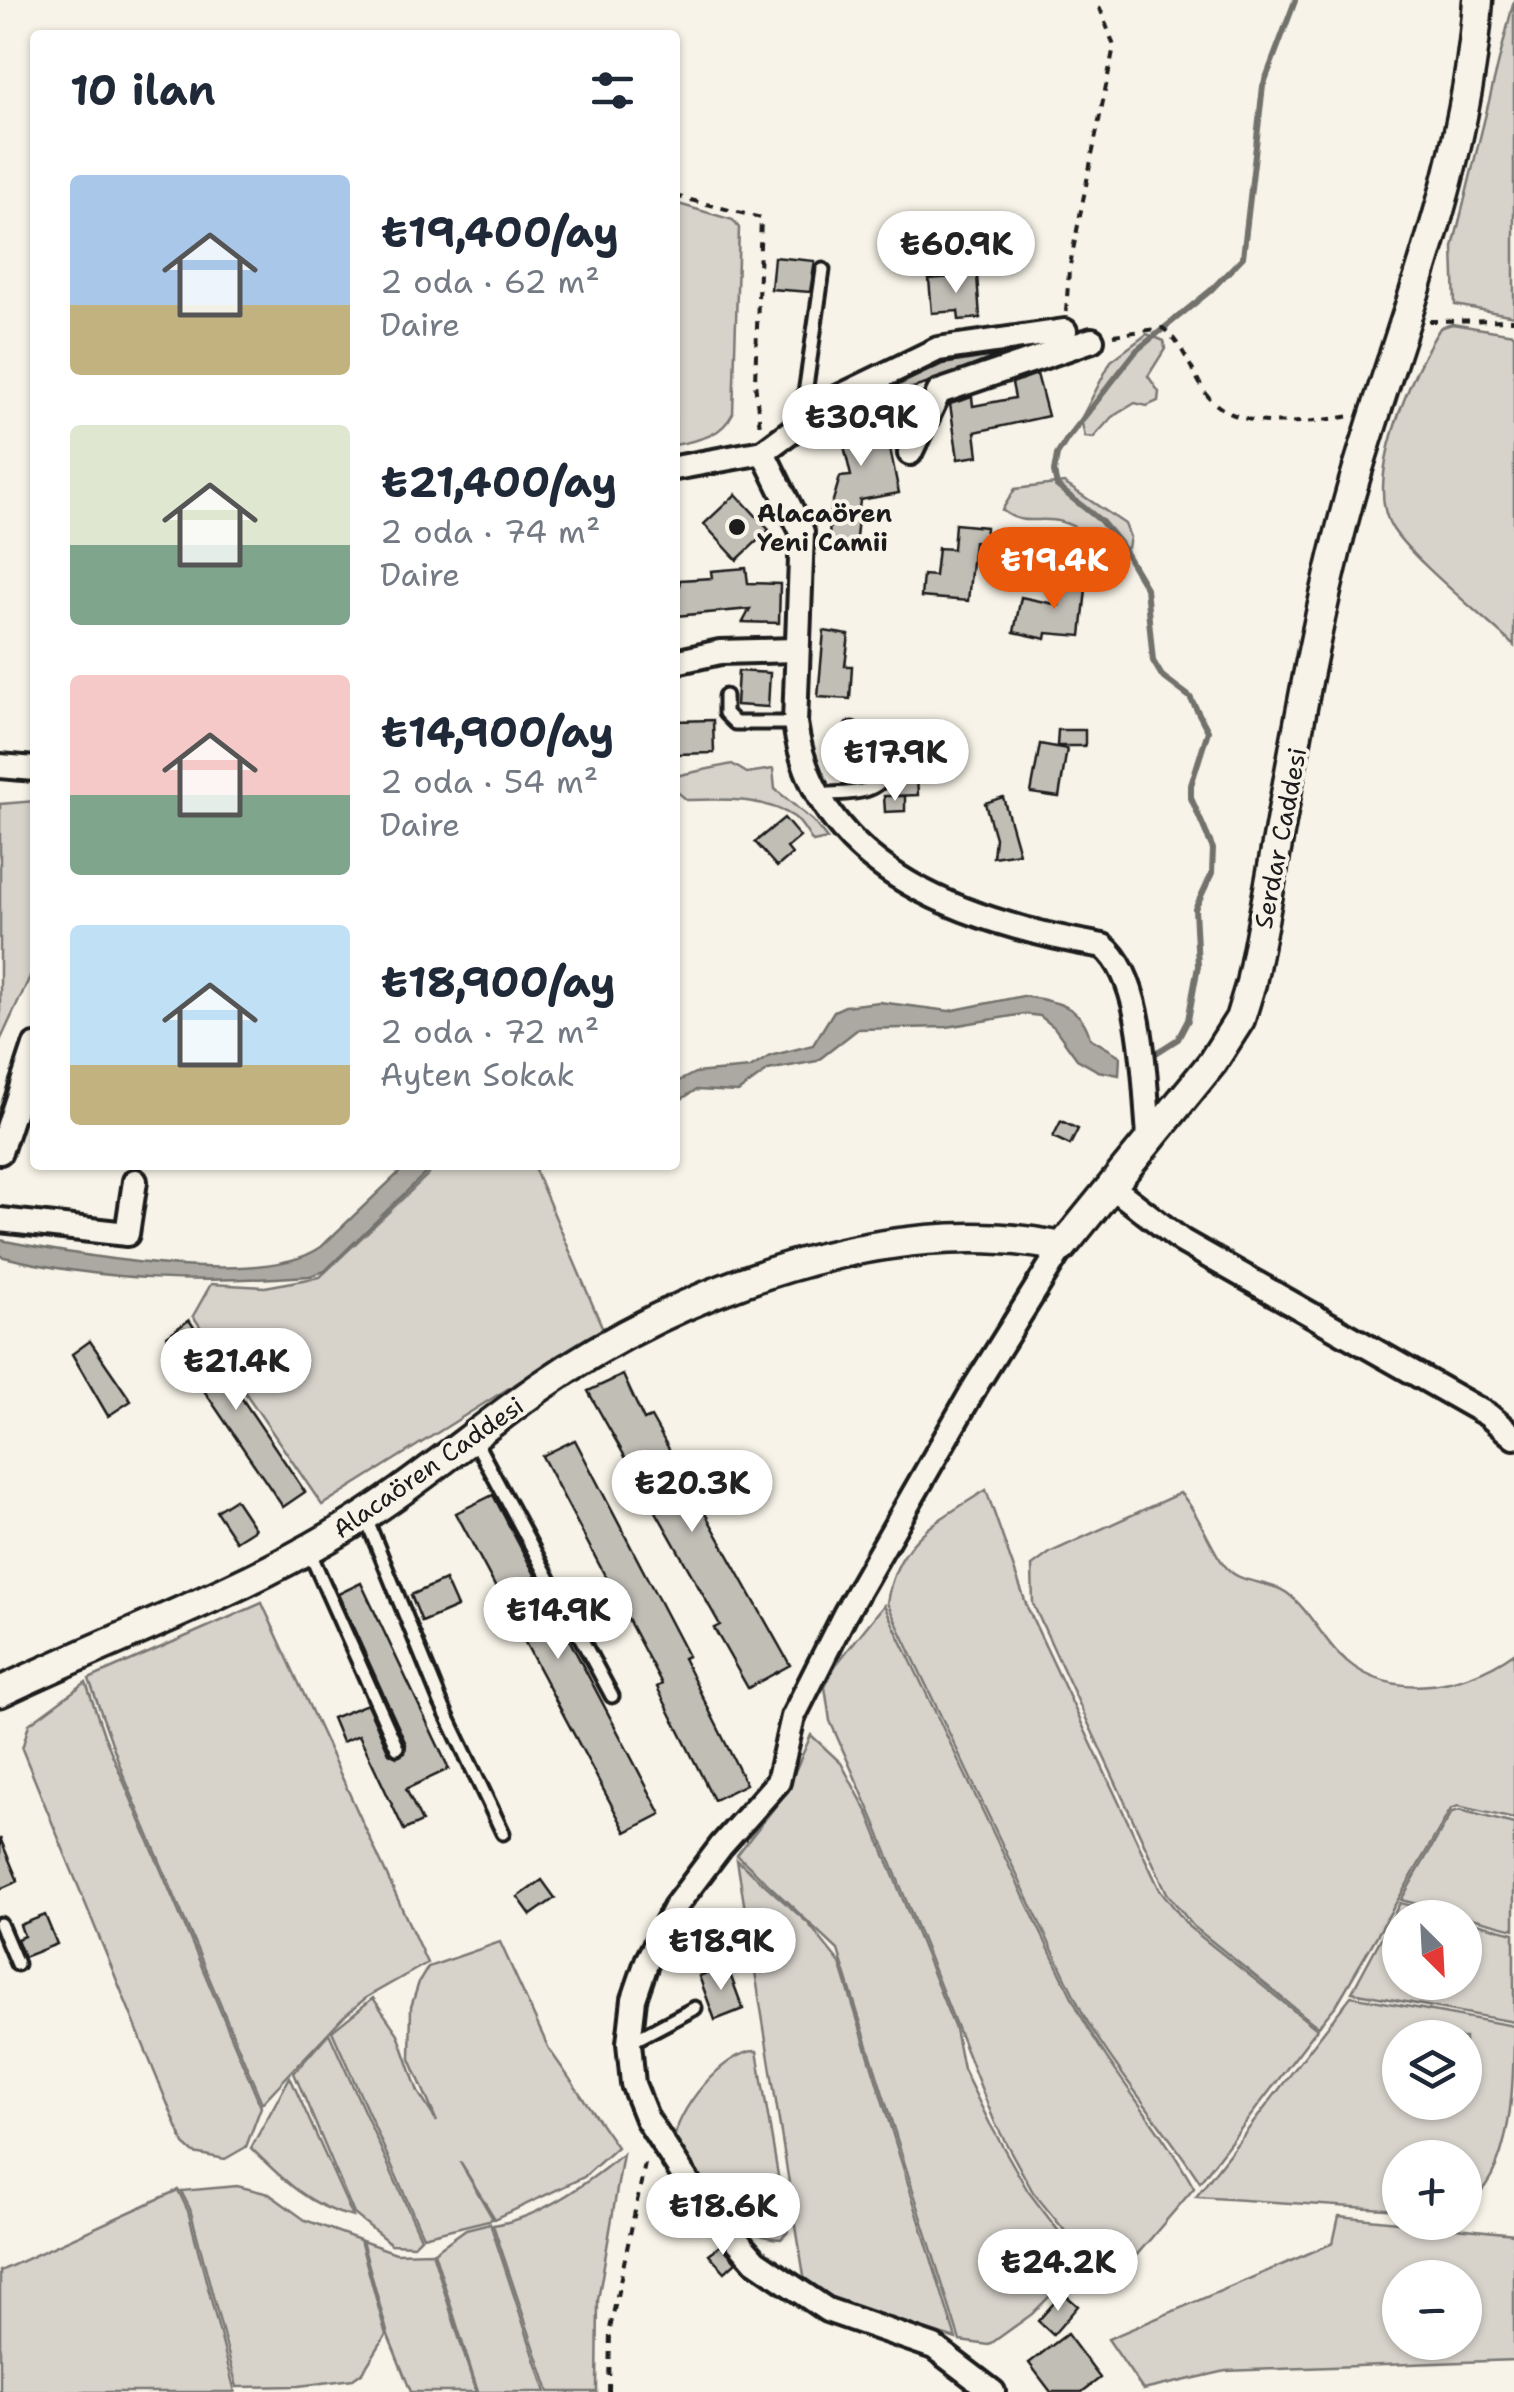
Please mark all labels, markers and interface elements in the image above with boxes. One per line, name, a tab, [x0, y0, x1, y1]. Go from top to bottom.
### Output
text: 10 ilan	[70, 62, 216, 118]
icon: filters	[585, 63, 640, 118]
text: ₺19,400/ay	[380, 204, 619, 260]
pin: ₺60.9K	[875, 211, 1037, 296]
icon: home	[150, 215, 270, 335]
text: ₺60.9K	[899, 222, 1013, 265]
text: 2 oda · 62 m²	[380, 260, 600, 303]
text: Daire	[380, 303, 460, 346]
pin: ₺30.9K	[780, 384, 942, 469]
text: ₺30.9K	[804, 395, 918, 438]
text: ₺21,400/ay	[380, 454, 617, 510]
icon: home	[150, 465, 270, 585]
place label: Alacaören Yeni Camii	[757, 496, 892, 559]
text: 2 oda · 74 m²	[380, 510, 600, 553]
marker: Alacaören Yeni Camii	[726, 516, 748, 538]
pin: ₺19.4K	[973, 527, 1135, 612]
text: ₺19.4K	[1000, 538, 1108, 581]
text: Daire	[380, 553, 460, 596]
text: ₺14,900/ay	[380, 704, 614, 760]
icon: home	[150, 715, 270, 835]
pin: ₺17.9K	[814, 719, 976, 804]
text: ₺17.9K	[843, 730, 947, 773]
street label: Serdar Caddesi	[1246, 745, 1314, 931]
text: 2 oda · 54 m²	[380, 760, 598, 803]
text: Daire	[380, 803, 460, 846]
text: ₺18,900/ay	[380, 954, 616, 1010]
icon: home	[150, 965, 270, 1085]
text: 2 oda · 72 m²	[380, 1010, 599, 1053]
text: Ayten Sokak	[380, 1053, 575, 1096]
pin: ₺21.4K	[155, 1328, 317, 1413]
text: ₺21.4K	[182, 1339, 290, 1382]
street label: Alacaören Caddesi	[326, 1388, 530, 1546]
pin: ₺20.3K	[611, 1450, 773, 1535]
text: ₺20.3K	[634, 1461, 750, 1504]
pin: ₺14.9K	[477, 1577, 639, 1662]
text: ₺14.9K	[505, 1588, 611, 1631]
north arrow	[1382, 1900, 1482, 2000]
map controls	[1382, 1900, 1482, 2360]
pin: ₺18.9K	[640, 1908, 802, 1993]
text: ₺18.9K	[668, 1919, 774, 1962]
button: layers	[1382, 2020, 1482, 2120]
button: +	[1382, 2140, 1482, 2240]
pin: ₺18.6K	[642, 2173, 804, 2258]
text: ₺18.6K	[668, 2184, 778, 2227]
pin: ₺24.2K	[977, 2229, 1139, 2314]
text: ₺24.2K	[1000, 2240, 1116, 2283]
button: −	[1382, 2260, 1482, 2360]

